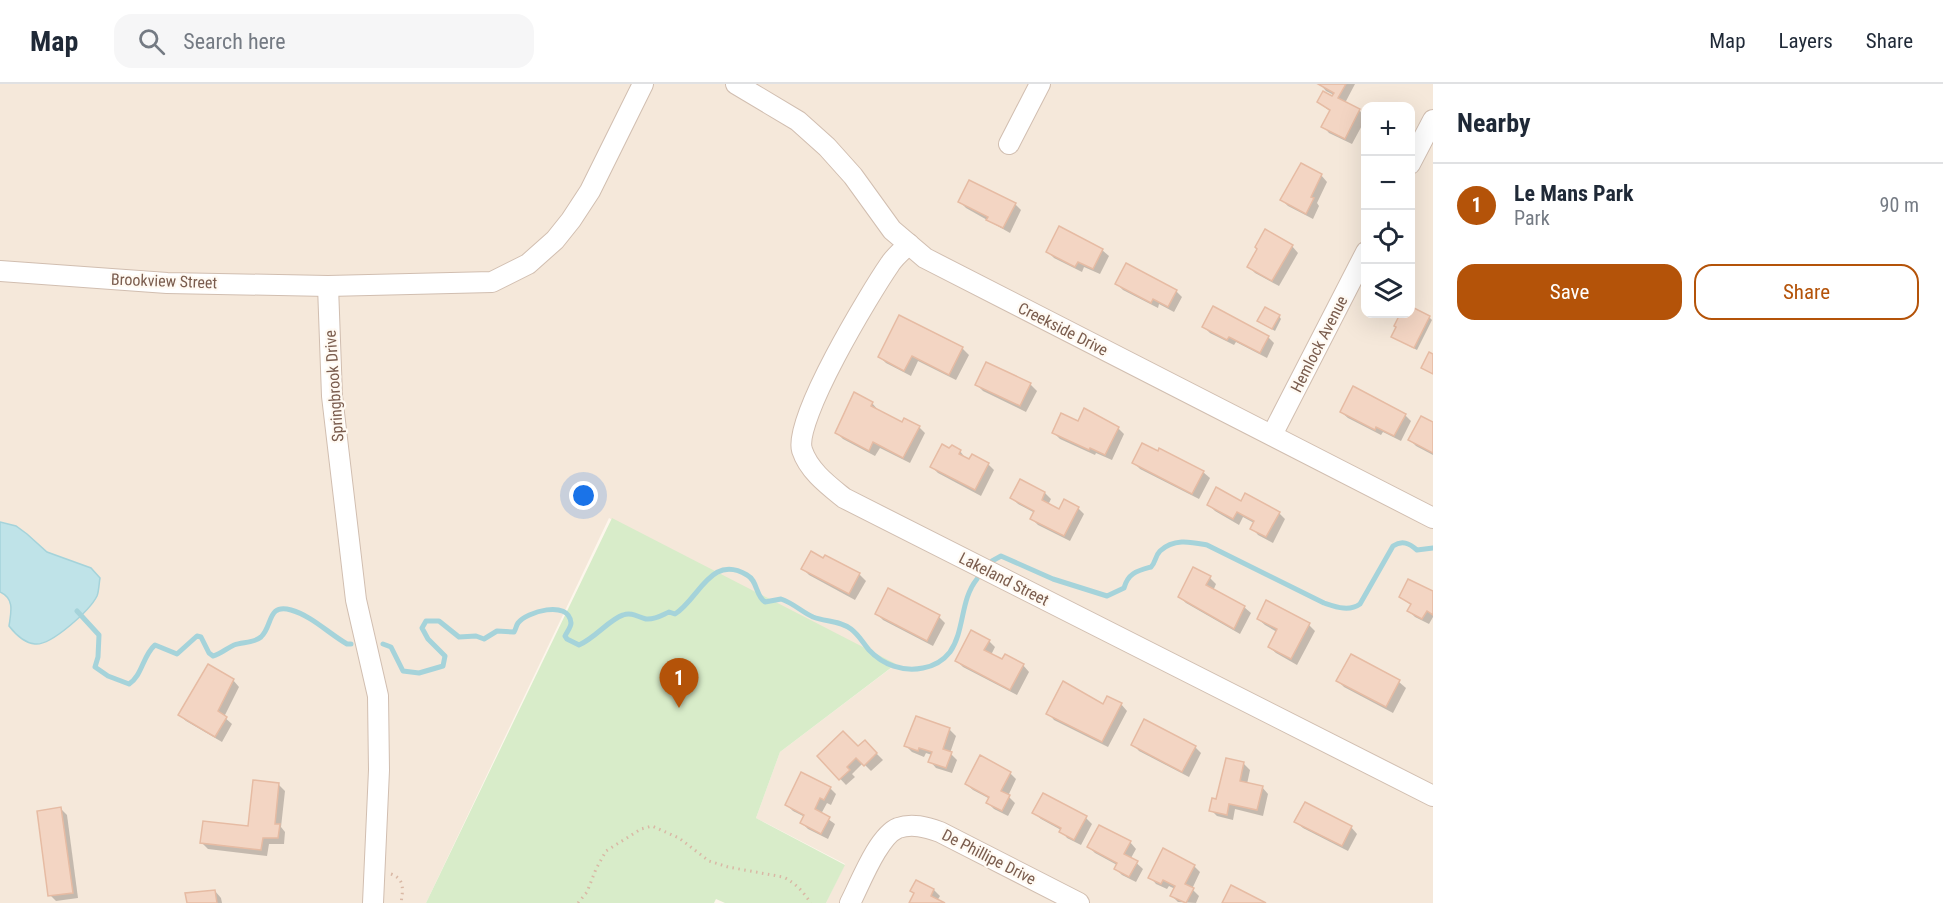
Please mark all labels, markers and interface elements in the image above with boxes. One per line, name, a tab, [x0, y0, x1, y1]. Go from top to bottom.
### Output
search box	[114, 14, 534, 68]
text: Map	[30, 25, 78, 58]
icon: search	[135, 25, 168, 58]
text: Search here	[183, 29, 286, 54]
text: Map	[1709, 29, 1746, 53]
text: Layers	[1779, 29, 1833, 53]
text: Share	[1866, 29, 1913, 53]
map controls	[1361, 102, 1415, 318]
button: +	[1361, 102, 1415, 156]
text: Nearby	[1457, 108, 1531, 138]
button: −	[1361, 156, 1415, 210]
text: Le Mans Park	[1514, 181, 1634, 206]
text: 1	[1471, 193, 1482, 217]
text: 90 m	[1880, 193, 1919, 217]
text: Park	[1514, 206, 1550, 230]
button: locate	[1361, 210, 1415, 264]
button: layers	[1361, 264, 1415, 318]
button: Save	[1457, 264, 1682, 320]
button: Share	[1694, 264, 1919, 320]
street label: Brookview Street	[111, 270, 218, 292]
street label: Hemlock Avenue	[1287, 293, 1351, 395]
street label: Creekside Drive	[1015, 298, 1111, 360]
street label: Springbrook Drive	[321, 330, 347, 442]
your location	[569, 481, 598, 510]
street label: Lakeland Street	[956, 548, 1052, 610]
pin: 1	[660, 658, 698, 708]
street label: De Phillipe Drive	[939, 825, 1039, 889]

